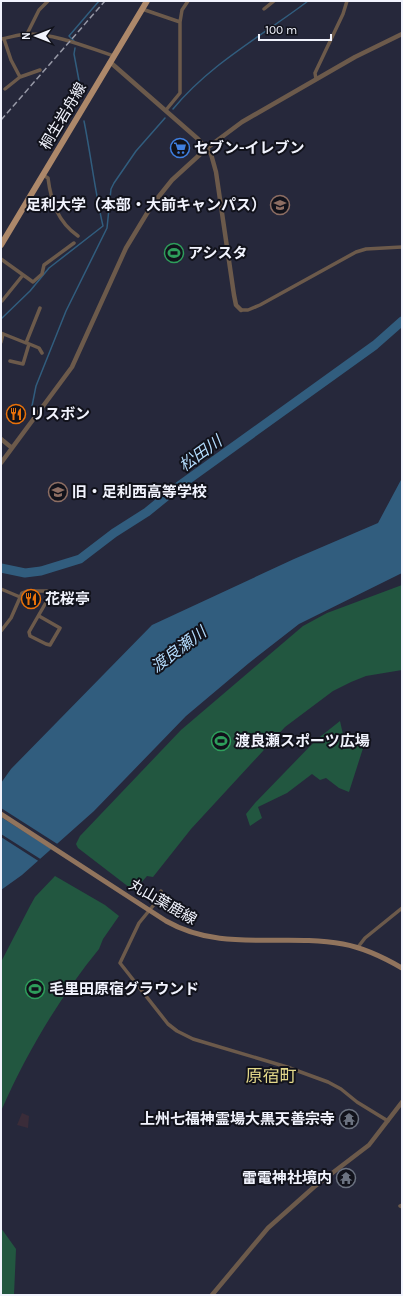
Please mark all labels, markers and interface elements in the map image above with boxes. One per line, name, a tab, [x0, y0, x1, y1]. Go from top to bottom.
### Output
north arrow	[16, 16, 56, 56]
scale bar	[259, 16, 331, 42]
text: 100 m	[265, 23, 297, 37]
text: N	[20, 32, 33, 40]
street label: 桐生岩舟線	[36, 79, 90, 153]
supermarket icon: セブン-イレブン	[169, 137, 191, 159]
place label: セブン-イレブン	[194, 139, 305, 157]
school or university icon: 足利大学（本部・大前キャンパス）	[269, 194, 291, 216]
place label: 足利大学（本部・大前キャンパス）	[26, 196, 266, 214]
sports icon: アシスタ	[163, 242, 185, 264]
place label: アシスタ	[188, 244, 247, 262]
restaurant icon: リスボン	[5, 403, 27, 425]
place label: リスボン	[30, 405, 90, 423]
water label: 松田川	[175, 430, 227, 475]
school or university icon: 旧・足利西高等学校	[47, 481, 69, 503]
place label: 旧・足利西高等学校	[72, 483, 207, 501]
restaurant icon: 花桜亭	[20, 588, 42, 610]
place label: 花桜亭	[45, 590, 90, 608]
water label: 渡良瀬川	[147, 621, 211, 676]
sports icon: 渡良瀬スポーツ広場	[210, 730, 232, 752]
place label: 渡良瀬スポーツ広場	[235, 732, 370, 750]
street label: 丸山葉鹿線	[126, 875, 200, 929]
sports icon: 毛里田原宿グラウンド	[24, 978, 46, 1000]
place label: 毛里田原宿グラウンド	[49, 980, 199, 998]
district label: 原宿町	[246, 1066, 297, 1086]
temple icon: 上州七福神霊場大黒天善宗寺	[338, 1108, 360, 1130]
place label: 上州七福神霊場大黒天善宗寺	[140, 1110, 335, 1128]
temple icon: 雷電神社境内	[335, 1167, 357, 1189]
place label: 雷電神社境内	[242, 1169, 332, 1187]

